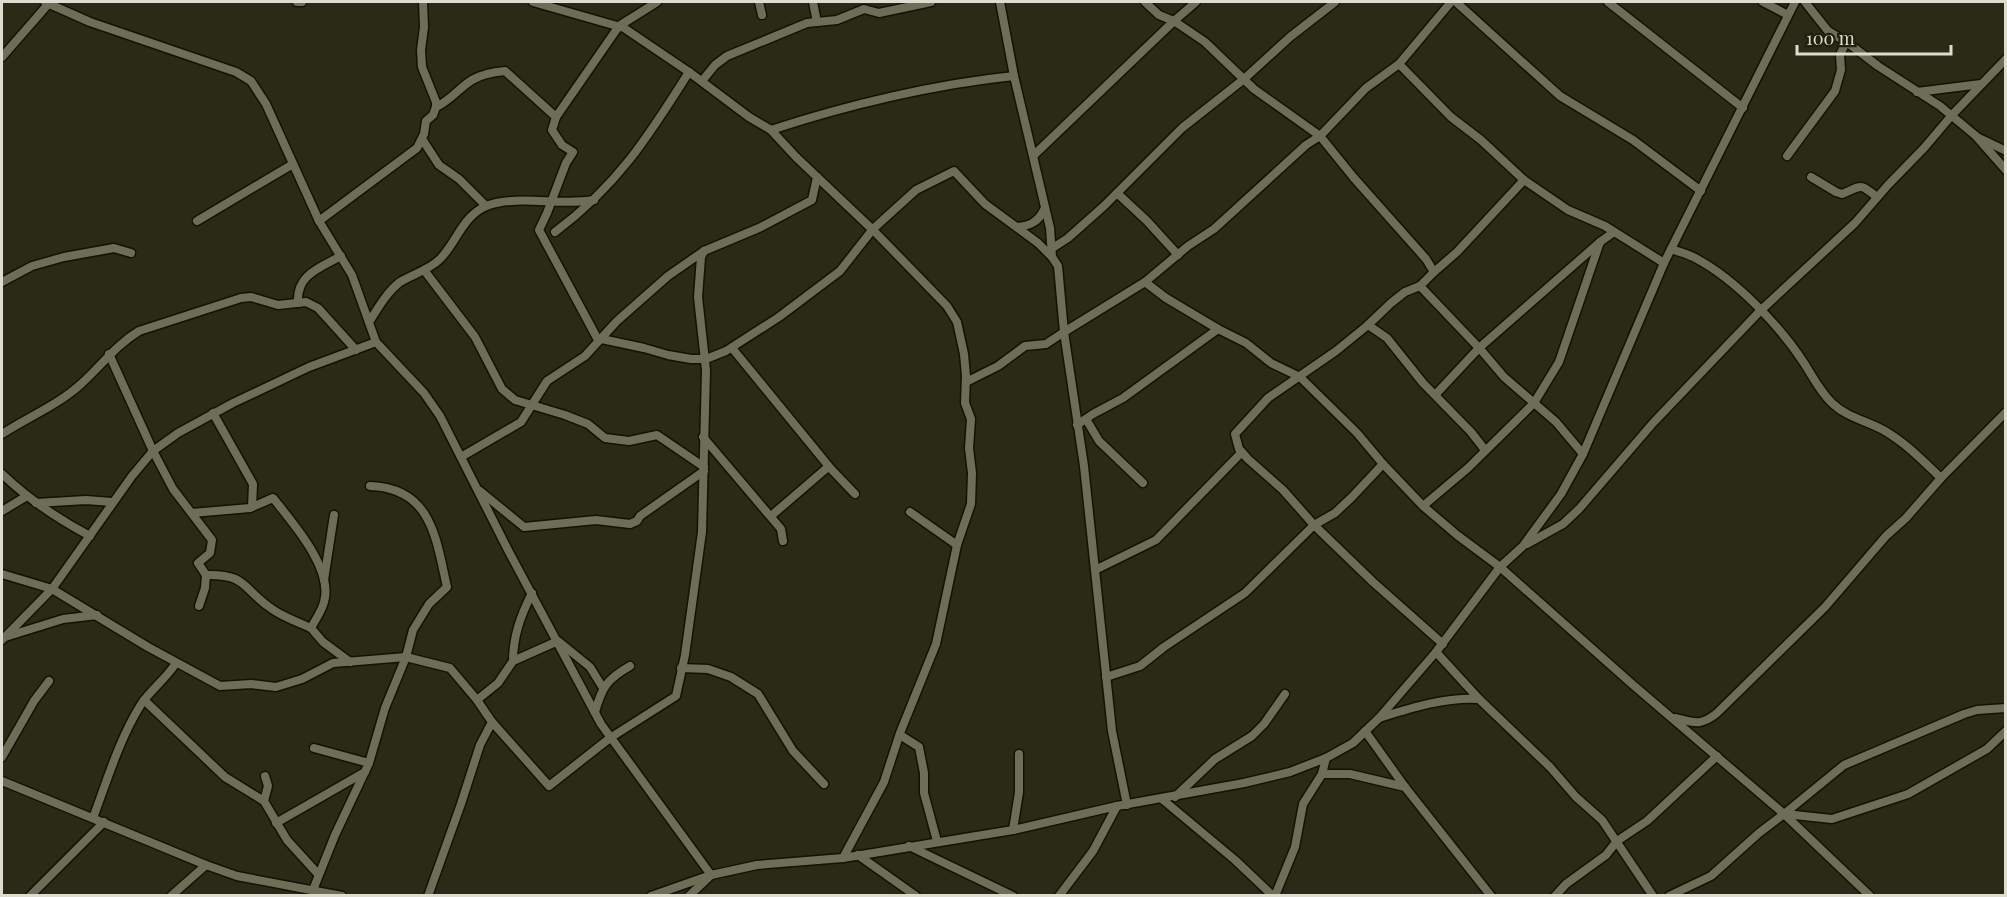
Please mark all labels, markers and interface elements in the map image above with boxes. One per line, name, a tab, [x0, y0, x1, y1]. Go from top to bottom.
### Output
scale bar	[1797, 18, 1952, 56]
text: 100 m	[1806, 26, 1855, 50]

